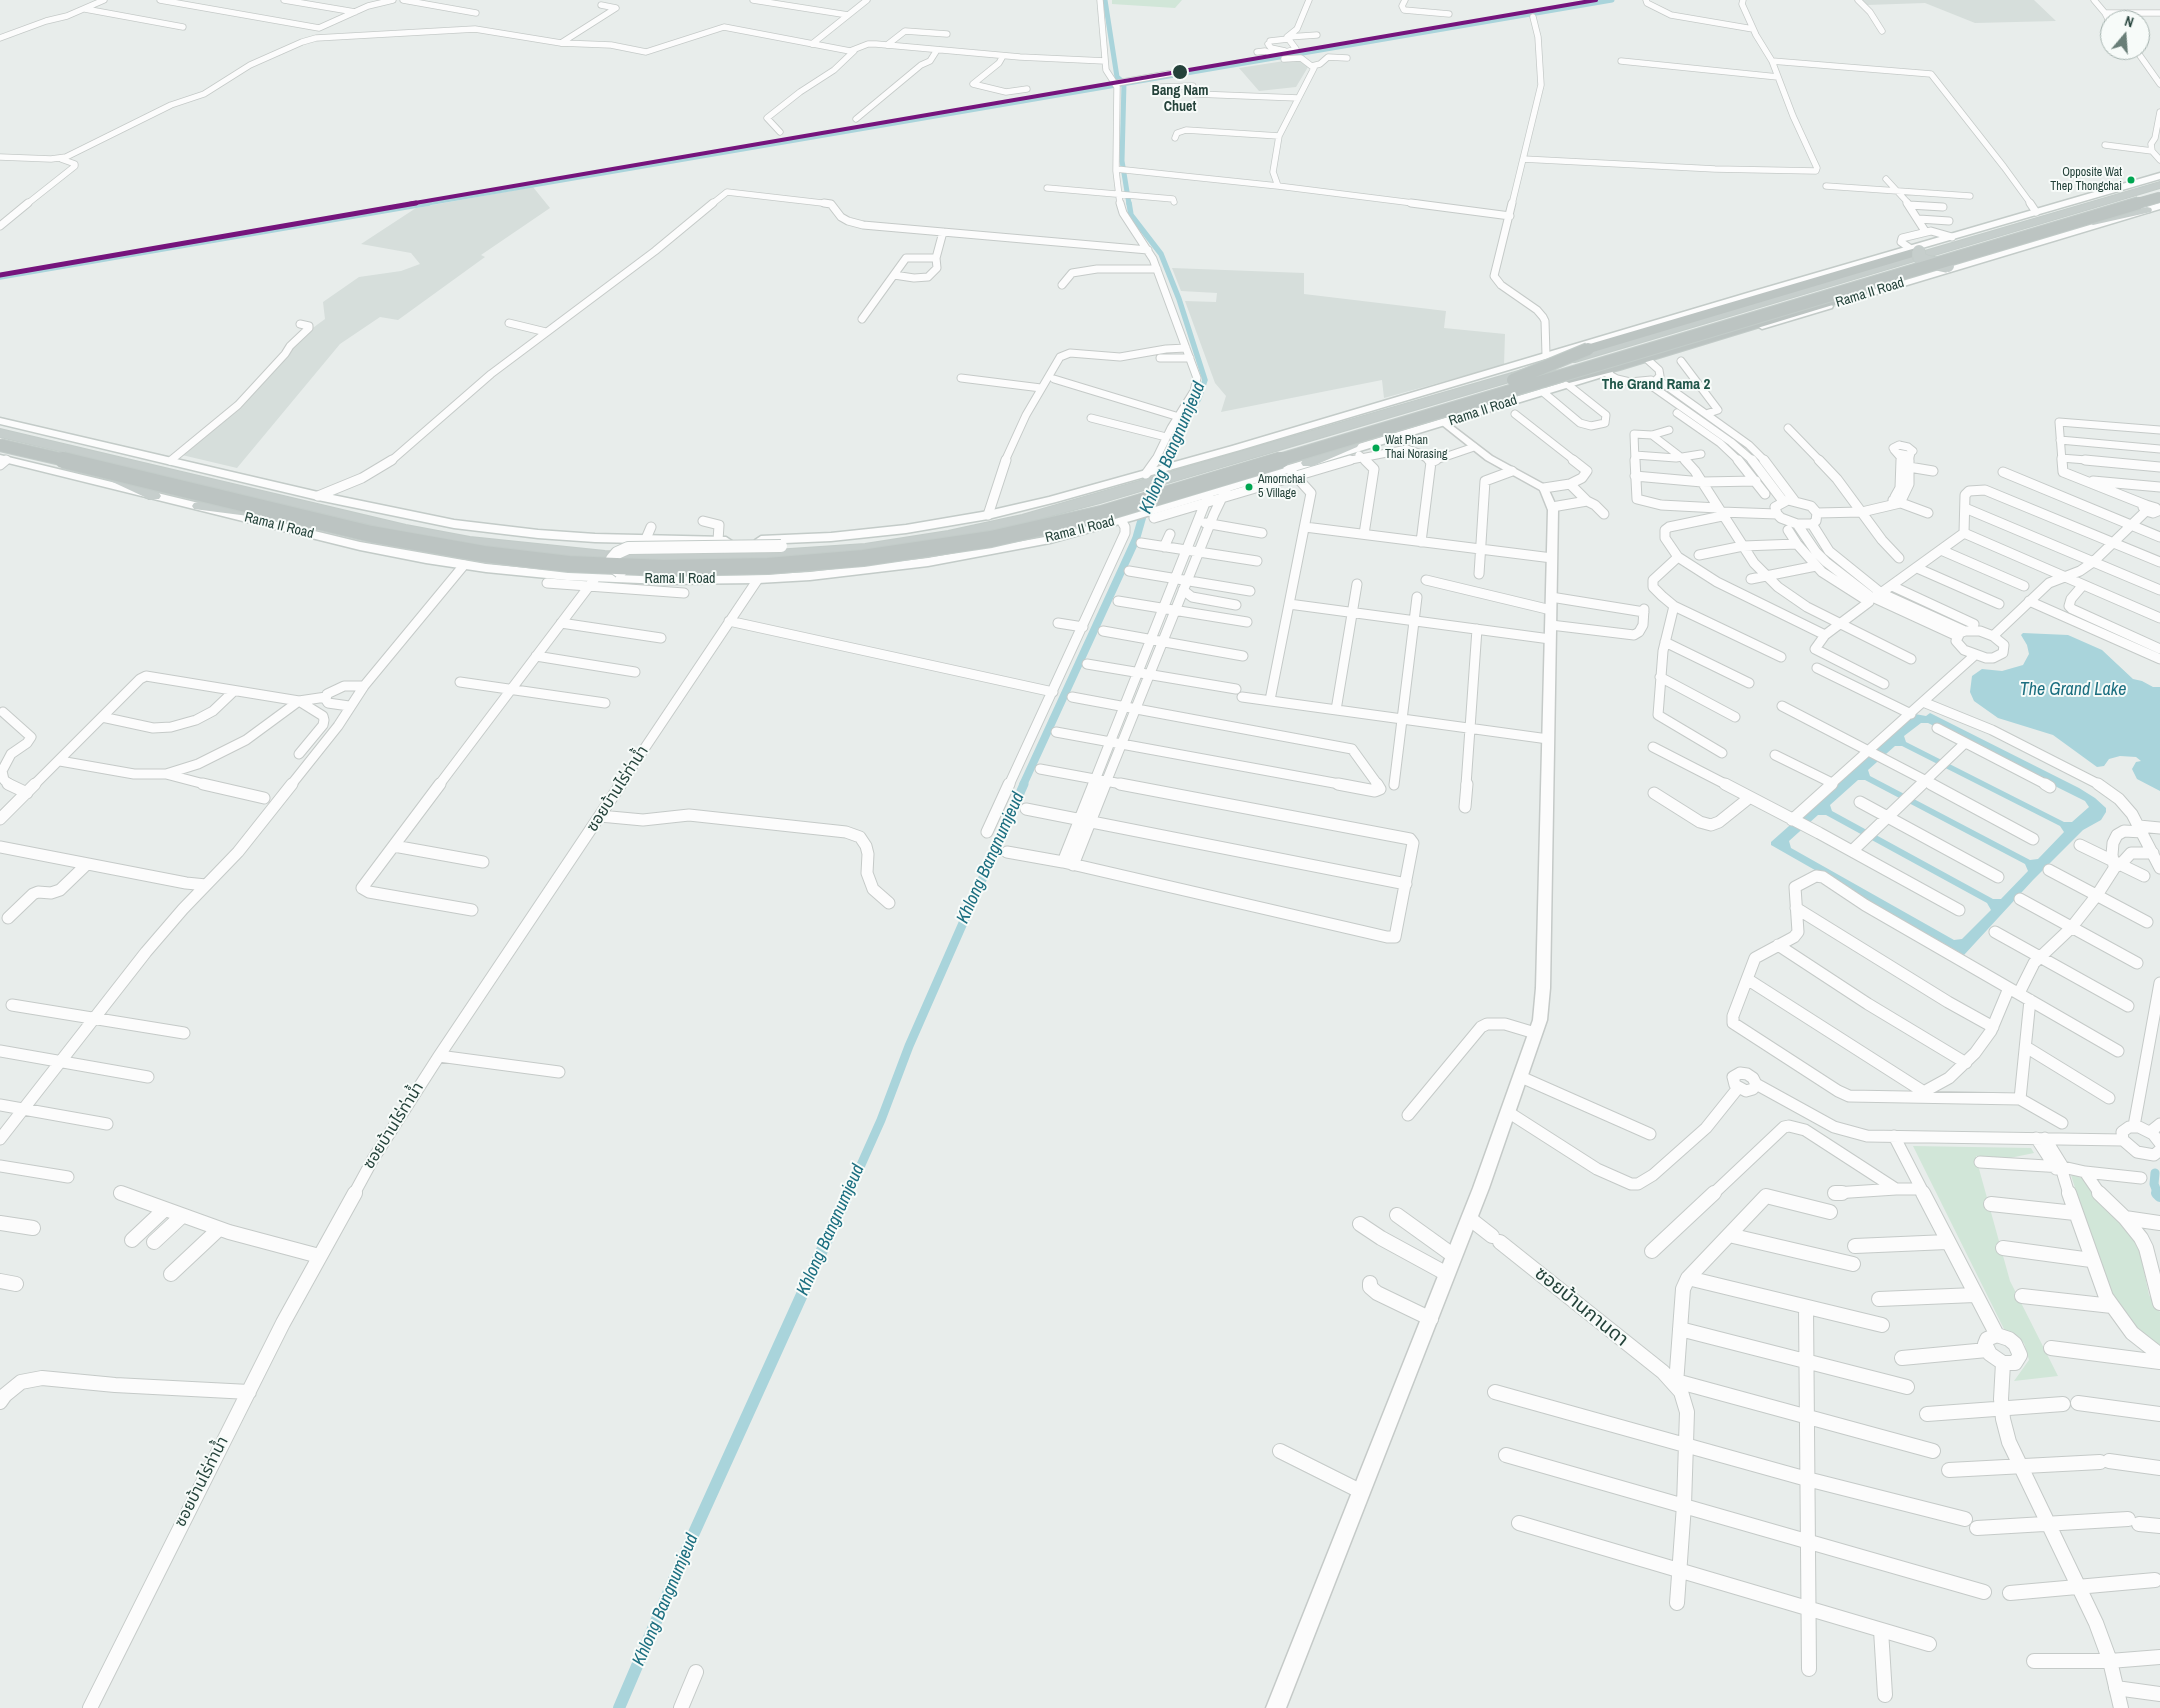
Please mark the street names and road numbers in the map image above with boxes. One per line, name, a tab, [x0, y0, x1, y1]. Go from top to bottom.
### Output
street label: Rama II Road	[1834, 275, 1906, 311]
street label: Rama II Road	[1447, 392, 1519, 430]
street label: Rama II Road	[243, 509, 315, 543]
street label: Rama II Road	[1044, 513, 1116, 547]
street label: Rama II Road	[645, 571, 715, 587]
street label: ซอยบ้านไร่ท่าน้ำ	[583, 742, 653, 836]
street label: ซอยบ้านไร่ท่าน้ำ	[360, 1079, 428, 1173]
street label: ซอยบ้านกานดา	[1530, 1262, 1632, 1352]
street label: ซอยบ้านไร่ท่าน้ำ	[171, 1434, 233, 1530]

